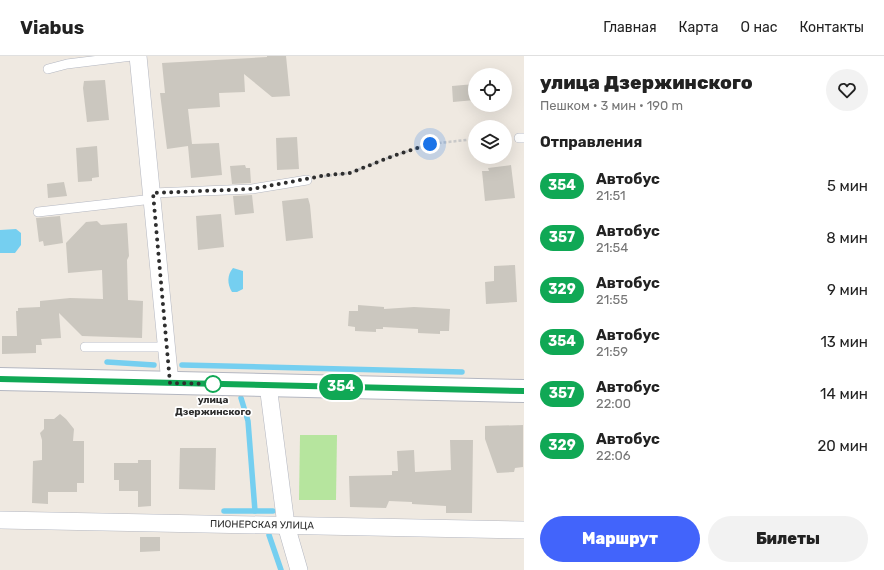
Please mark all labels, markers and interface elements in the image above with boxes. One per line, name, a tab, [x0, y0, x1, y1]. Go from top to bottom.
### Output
text: Viabus	[20, 16, 84, 39]
text: Главная	[603, 19, 657, 36]
text: Карта	[679, 19, 719, 36]
text: О нас	[741, 19, 777, 36]
text: Контакты	[799, 19, 864, 36]
map controls	[468, 68, 512, 164]
button: locate	[468, 68, 512, 112]
button: heart	[826, 69, 868, 111]
text: улица Дзержинского	[540, 71, 753, 94]
text: Пешком · 3 мин · 190 m	[540, 98, 683, 113]
button: layers	[468, 120, 512, 164]
text: Отправления	[540, 133, 642, 151]
your location	[420, 134, 440, 154]
text: Автобус	[596, 170, 660, 188]
text: 354	[548, 177, 576, 194]
text: 5 мин	[827, 177, 868, 195]
text: 21:51	[596, 188, 626, 203]
text: Автобус	[596, 222, 660, 240]
text: 357	[549, 229, 575, 246]
text: 8 мин	[826, 229, 868, 247]
text: 21:54	[596, 240, 628, 255]
text: Автобус	[596, 274, 660, 292]
text: 329	[548, 281, 576, 298]
text: 9 мин	[827, 281, 868, 299]
text: 21:55	[596, 292, 628, 307]
text: Автобус	[596, 326, 660, 344]
text: 354	[548, 333, 576, 350]
text: 13 мин	[820, 333, 868, 351]
text: 21:59	[596, 344, 628, 359]
line badge: 354	[318, 374, 364, 400]
marker: улица Дзержинского	[204, 375, 222, 393]
text: 354	[327, 378, 355, 395]
text: Автобус	[596, 378, 660, 396]
text: 357	[549, 385, 575, 402]
text: 14 мин	[820, 385, 868, 403]
place label: улица Дзержинского	[175, 394, 251, 418]
text: 22:00	[596, 396, 631, 411]
text: Автобус	[596, 430, 660, 448]
text: 329	[548, 437, 576, 454]
text: 20 мин	[817, 437, 868, 455]
text: 22:06	[596, 448, 631, 463]
button: Маршрут	[540, 516, 700, 562]
button: Билеты	[708, 516, 868, 562]
street label: ПИОНЕРСКАЯ УЛИЦА	[210, 518, 314, 532]

